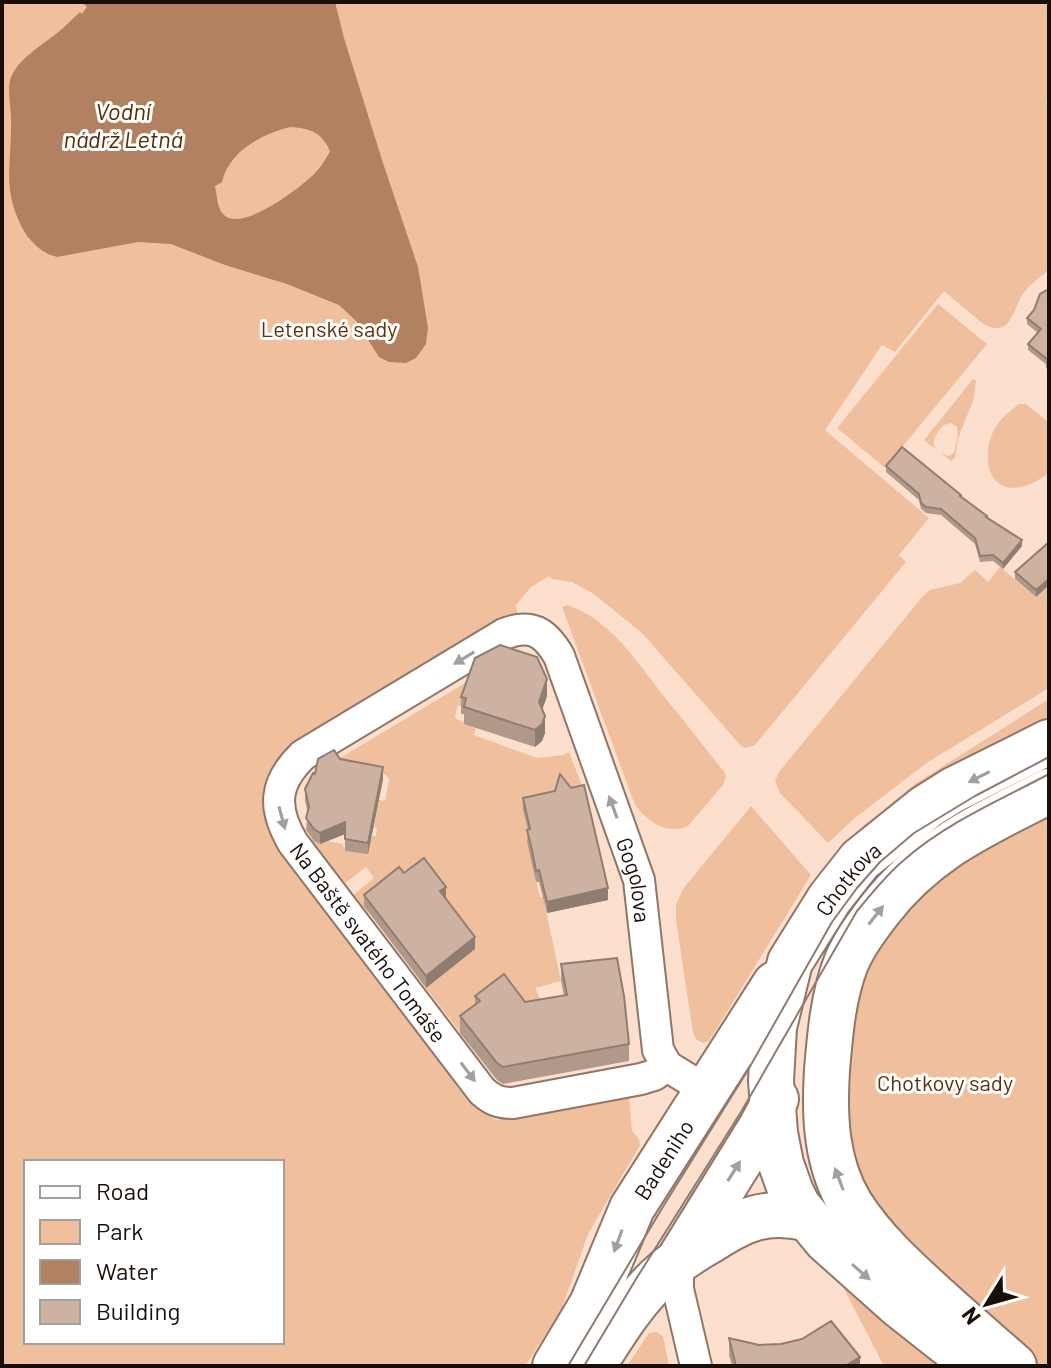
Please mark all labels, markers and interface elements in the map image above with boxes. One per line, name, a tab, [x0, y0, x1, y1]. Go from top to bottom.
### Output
water label: Vodní nádrž Letná	[64, 96, 183, 153]
park label: Letenské sady	[261, 315, 397, 341]
one-way arrow	[453, 650, 475, 664]
one-way arrow	[968, 770, 991, 784]
one-way arrow	[606, 795, 619, 819]
one-way arrow	[277, 806, 289, 831]
street label: Gogolova	[612, 834, 657, 924]
street label: Chotkova	[809, 836, 885, 920]
street label: Na Baště svatého Tomáše	[285, 837, 453, 1047]
one-way arrow	[867, 905, 883, 925]
one-way arrow	[459, 1062, 475, 1083]
park label: Chotkovy sady	[877, 1069, 1013, 1095]
street label: Badeniho	[628, 1114, 698, 1204]
legend	[24, 1160, 284, 1344]
one-way arrow	[726, 1160, 740, 1182]
one-way arrow	[832, 1167, 845, 1191]
text: Road	[96, 1176, 149, 1205]
text: Park	[96, 1216, 143, 1245]
one-way arrow	[611, 1229, 623, 1253]
text: Water	[96, 1256, 158, 1285]
one-way arrow	[851, 1263, 871, 1280]
north arrow	[947, 1264, 1027, 1344]
text: Building	[96, 1296, 180, 1325]
text: N	[955, 1303, 985, 1330]

